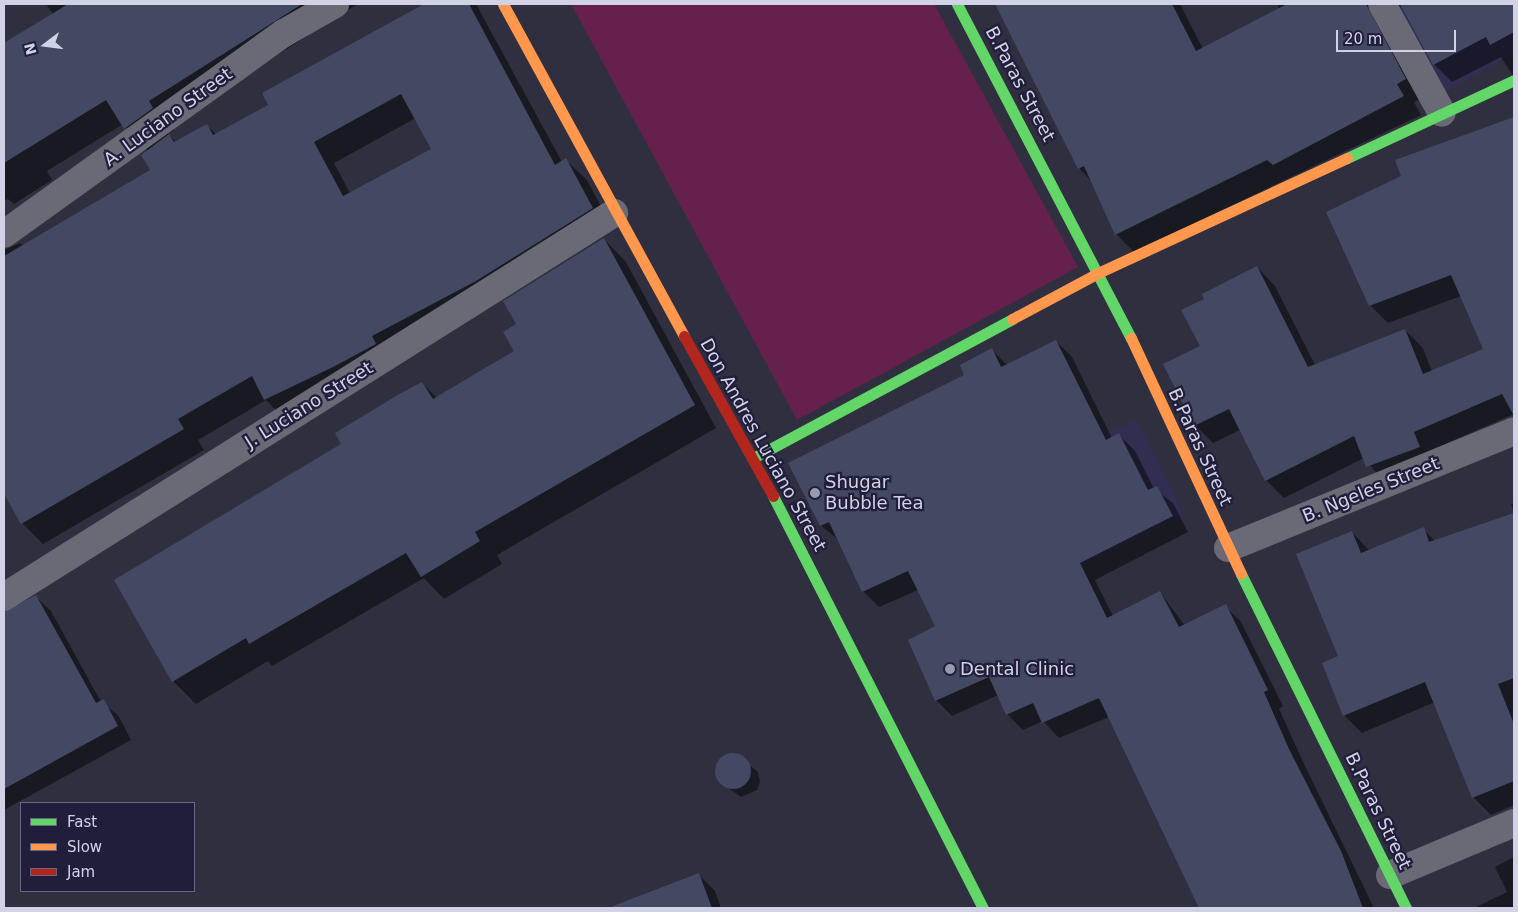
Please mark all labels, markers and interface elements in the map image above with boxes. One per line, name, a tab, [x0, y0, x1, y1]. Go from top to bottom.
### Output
north arrow	[20, 20, 70, 70]
scale bar	[1338, 20, 1458, 52]
street label: B.Paras Street	[981, 23, 1059, 145]
text: 20 m	[1344, 30, 1382, 48]
text: N	[21, 41, 40, 57]
street label: A. Luciano Street	[100, 63, 236, 171]
street label: Don Andres Luciano Street	[695, 335, 831, 555]
street label: J. Luciano Street	[241, 357, 377, 453]
street label: B.Paras Street	[1163, 385, 1237, 509]
street label: B. Ngeles Street	[1299, 453, 1443, 527]
place label: Shugar Bubble Tea	[825, 472, 923, 514]
marker: Shugar Bubble Tea	[809, 487, 821, 499]
place label: Dental Clinic	[960, 658, 1074, 680]
marker: Dental Clinic	[944, 663, 956, 675]
street label: B.Paras Street	[1340, 749, 1416, 873]
legend	[20, 802, 195, 892]
text: Fast	[67, 813, 97, 831]
text: Slow	[67, 838, 102, 856]
text: Jam	[67, 863, 95, 881]

